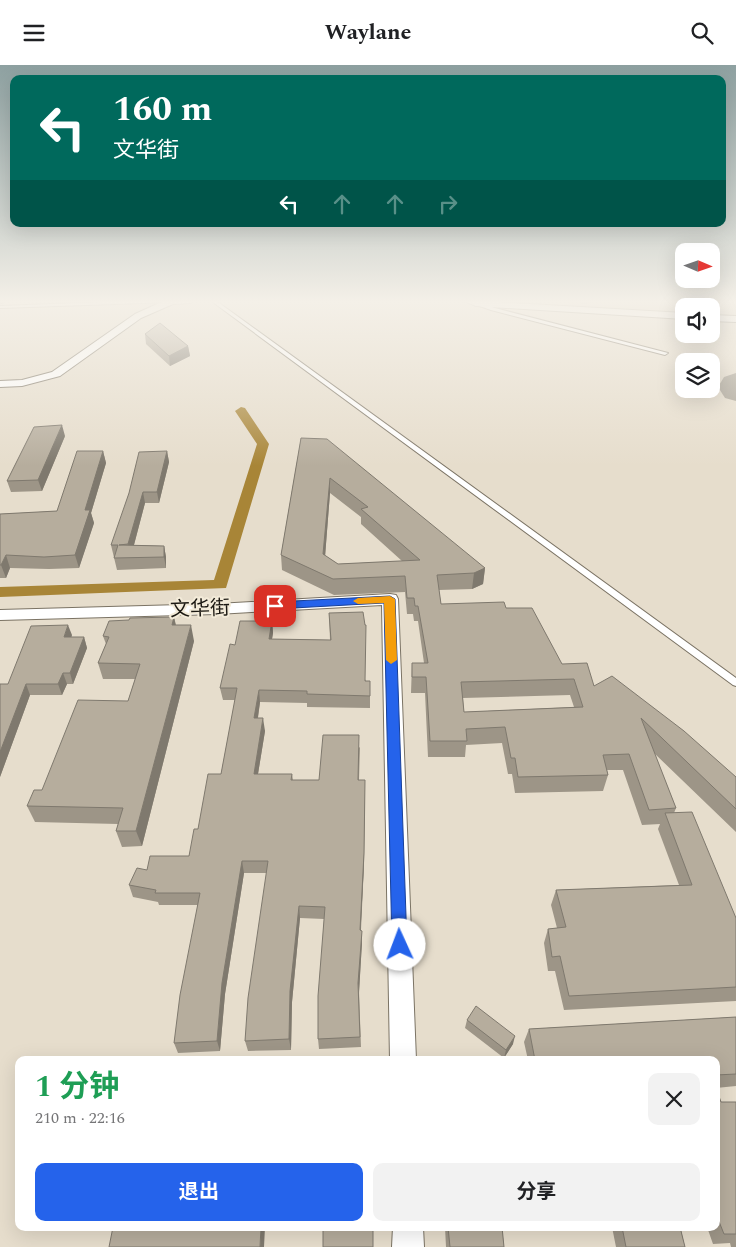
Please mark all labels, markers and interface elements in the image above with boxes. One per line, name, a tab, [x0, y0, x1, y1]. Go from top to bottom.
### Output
text: Waylane	[325, 16, 412, 49]
icon: menu	[20, 19, 48, 47]
icon: search	[688, 19, 716, 47]
text: 160 m	[113, 83, 212, 136]
icon: left	[30, 95, 95, 160]
text: 文华街	[113, 134, 179, 167]
icon: left	[275, 190, 303, 218]
icon: ahead	[328, 190, 356, 218]
icon: ahead	[381, 190, 409, 218]
icon: right	[434, 190, 462, 218]
north arrow	[675, 243, 720, 287]
map controls	[675, 243, 720, 398]
button: sound	[675, 298, 720, 343]
button: layers	[675, 353, 720, 398]
pin	[254, 585, 296, 627]
icon: arrive	[261, 592, 289, 620]
street label: 文华街	[169, 593, 231, 625]
position arrow	[373, 918, 425, 970]
text: 1 分钟	[35, 1064, 119, 1110]
button: close	[648, 1073, 700, 1125]
text: 210 m · 22:16	[35, 1106, 125, 1130]
button: 退出	[35, 1163, 363, 1221]
button: 分享	[373, 1163, 700, 1221]

